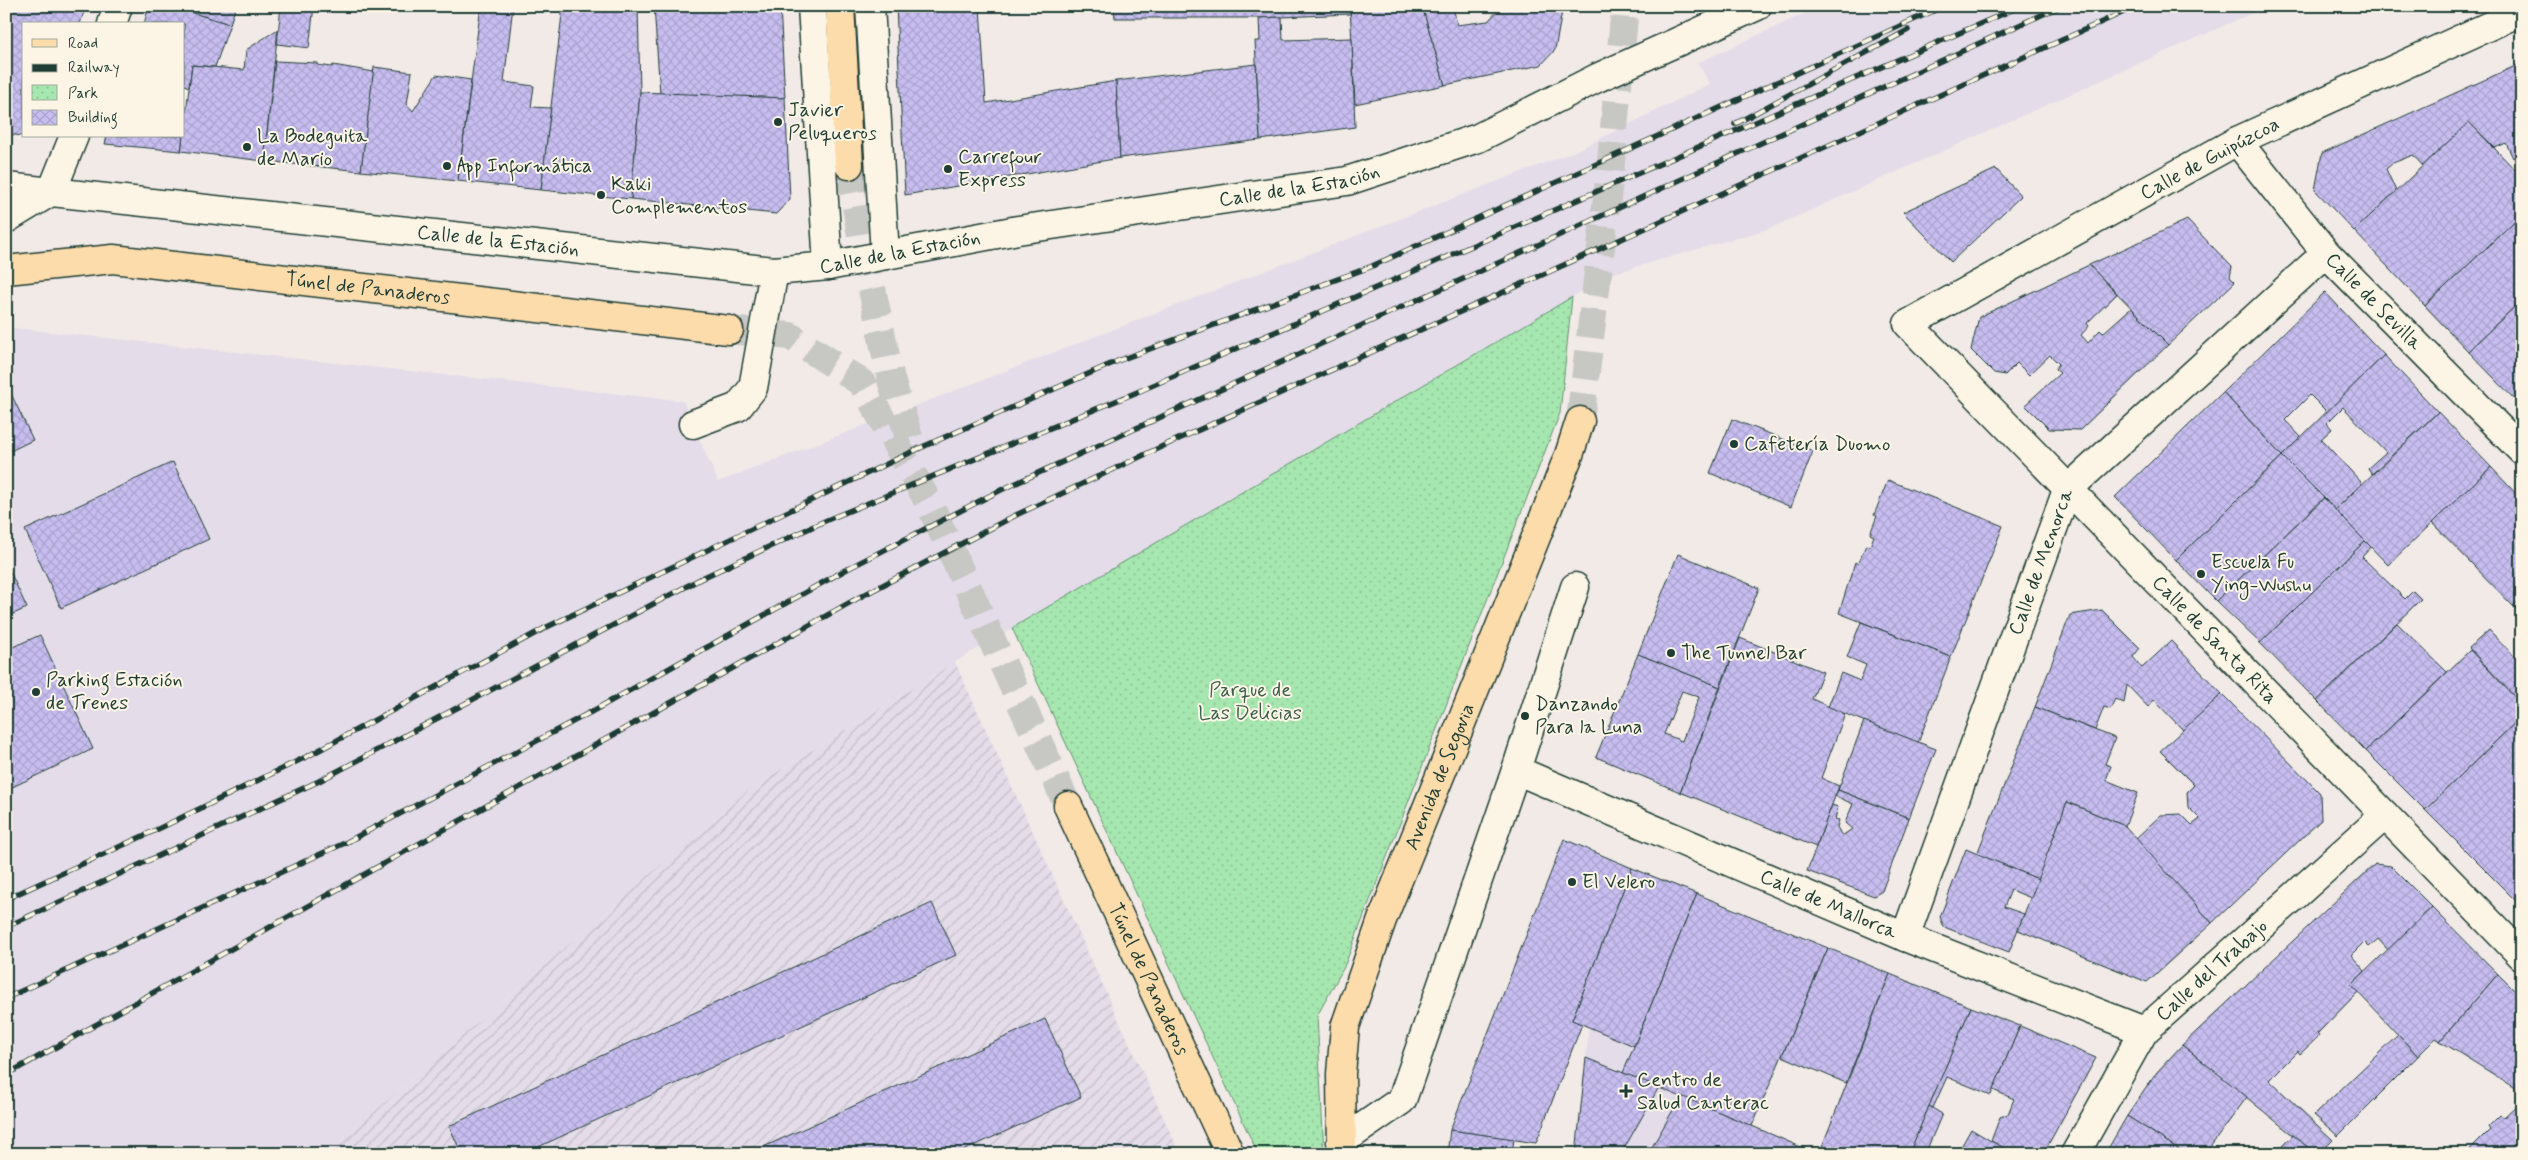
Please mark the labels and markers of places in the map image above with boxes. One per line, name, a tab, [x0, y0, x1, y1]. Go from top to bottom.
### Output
place label: Javier Peluqueros	[788, 97, 877, 147]
marker: Javier Peluqueros	[772, 116, 784, 128]
place label: La Bodeguita de Mario	[257, 123, 368, 173]
marker: La Bodeguita de Mario	[241, 141, 253, 153]
place label: Carrefour Express	[958, 144, 1042, 194]
place label: App Informática	[457, 153, 592, 182]
marker: App Informática	[441, 160, 453, 172]
marker: Carrefour Express	[942, 163, 954, 175]
place label: Kaki Complementos	[611, 171, 747, 221]
marker: Kaki Complementos	[595, 189, 607, 201]
place label: Cafetería Duomo	[1744, 431, 1890, 458]
marker: Cafetería Duomo	[1728, 438, 1740, 450]
place label: Escuela Fu Ying-Wushu	[2211, 549, 2311, 600]
marker: Escuela Fu Ying-Wushu	[2195, 568, 2207, 580]
place label: The Tunnel Bar	[1681, 640, 1807, 667]
marker: The Tunnel Bar	[1665, 647, 1677, 659]
place label: Parking Estación de Trenes	[46, 667, 183, 717]
marker: Parking Estación de Trenes	[30, 686, 42, 698]
place label: Danzando Para la Luna	[1535, 691, 1642, 741]
marker: Danzando Para la Luna	[1519, 710, 1531, 722]
place label: El Velero	[1582, 869, 1655, 896]
marker: El Velero	[1566, 876, 1578, 888]
place label: Centro de Salud Canterac	[1637, 1067, 1769, 1117]
marker: Centro de Salud Canterac	[1619, 1084, 1633, 1098]

